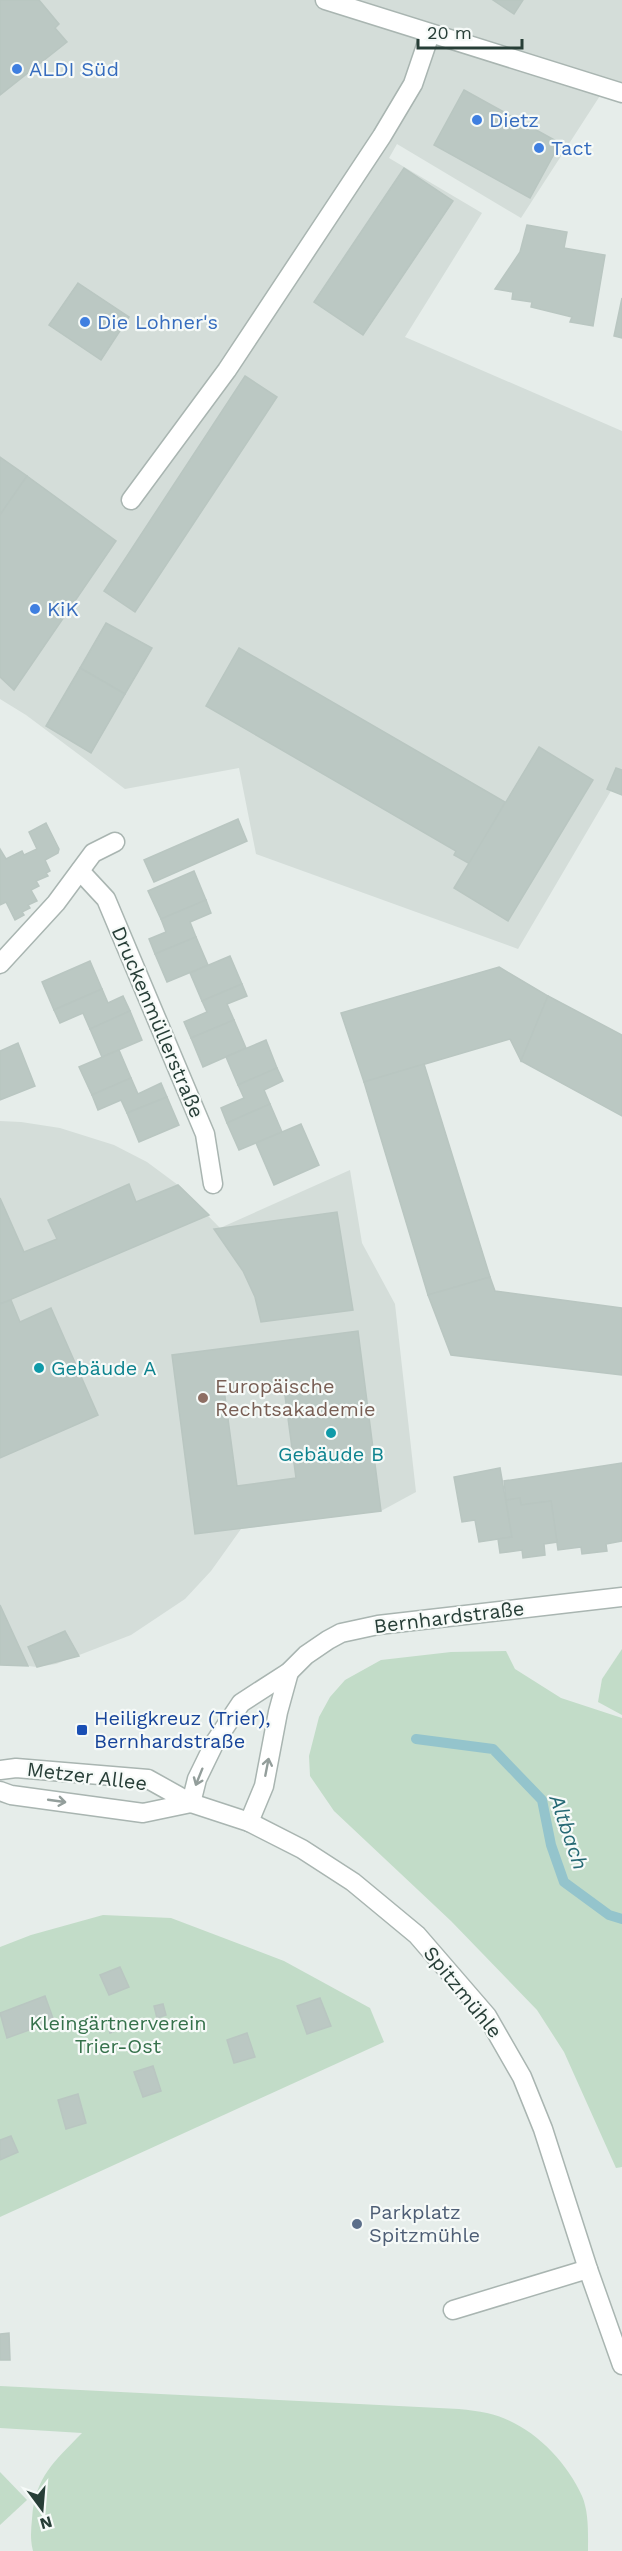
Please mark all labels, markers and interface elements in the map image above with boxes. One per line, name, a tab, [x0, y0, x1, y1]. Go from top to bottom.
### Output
scale bar	[418, 12, 522, 50]
text: 20 m	[427, 22, 472, 43]
place label: ALDI Süd	[29, 57, 119, 81]
marker: ALDI Süd	[10, 62, 24, 76]
place label: Dietz	[489, 108, 539, 132]
marker: Dietz	[470, 113, 484, 127]
place label: Tact	[551, 136, 593, 160]
marker: Tact	[532, 141, 546, 155]
place label: Die Lohner's	[97, 310, 218, 334]
marker: Die Lohner's	[78, 315, 92, 329]
place label: KiK	[47, 597, 79, 621]
marker: KiK	[28, 602, 42, 616]
street label: Druckenmüllerstraße	[107, 923, 209, 1121]
place label: Gebäude A	[51, 1356, 157, 1380]
marker: Gebäude A	[32, 1361, 46, 1375]
place label: Europäische Rechtsakademie	[215, 1374, 376, 1421]
marker: Europäische Rechtsakademie	[196, 1391, 210, 1405]
marker: Gebäude B	[324, 1426, 338, 1440]
place label: Gebäude B	[278, 1442, 384, 1466]
street label: Bernhardstraße	[372, 1596, 526, 1638]
place label: Heiligkreuz (Trier), Bernhardstraße	[94, 1706, 271, 1753]
marker: Heiligkreuz (Trier), Bernhardstraße	[75, 1723, 89, 1737]
street label: Metzer Allee	[26, 1757, 148, 1795]
one-way arrow	[262, 1757, 273, 1777]
one-way arrow	[193, 1767, 204, 1785]
water label: Altbach	[544, 1790, 593, 1873]
one-way arrow	[47, 1796, 67, 1807]
street label: Spitzmühle	[419, 1941, 507, 2043]
park label: Kleingärtnerverein Trier-Ost	[29, 2011, 207, 2058]
place label: Parkplatz Spitzmühle	[369, 2200, 480, 2247]
marker: Parkplatz Spitzmühle	[350, 2217, 364, 2231]
north arrow	[12, 2479, 72, 2539]
text: N	[38, 2512, 54, 2534]

